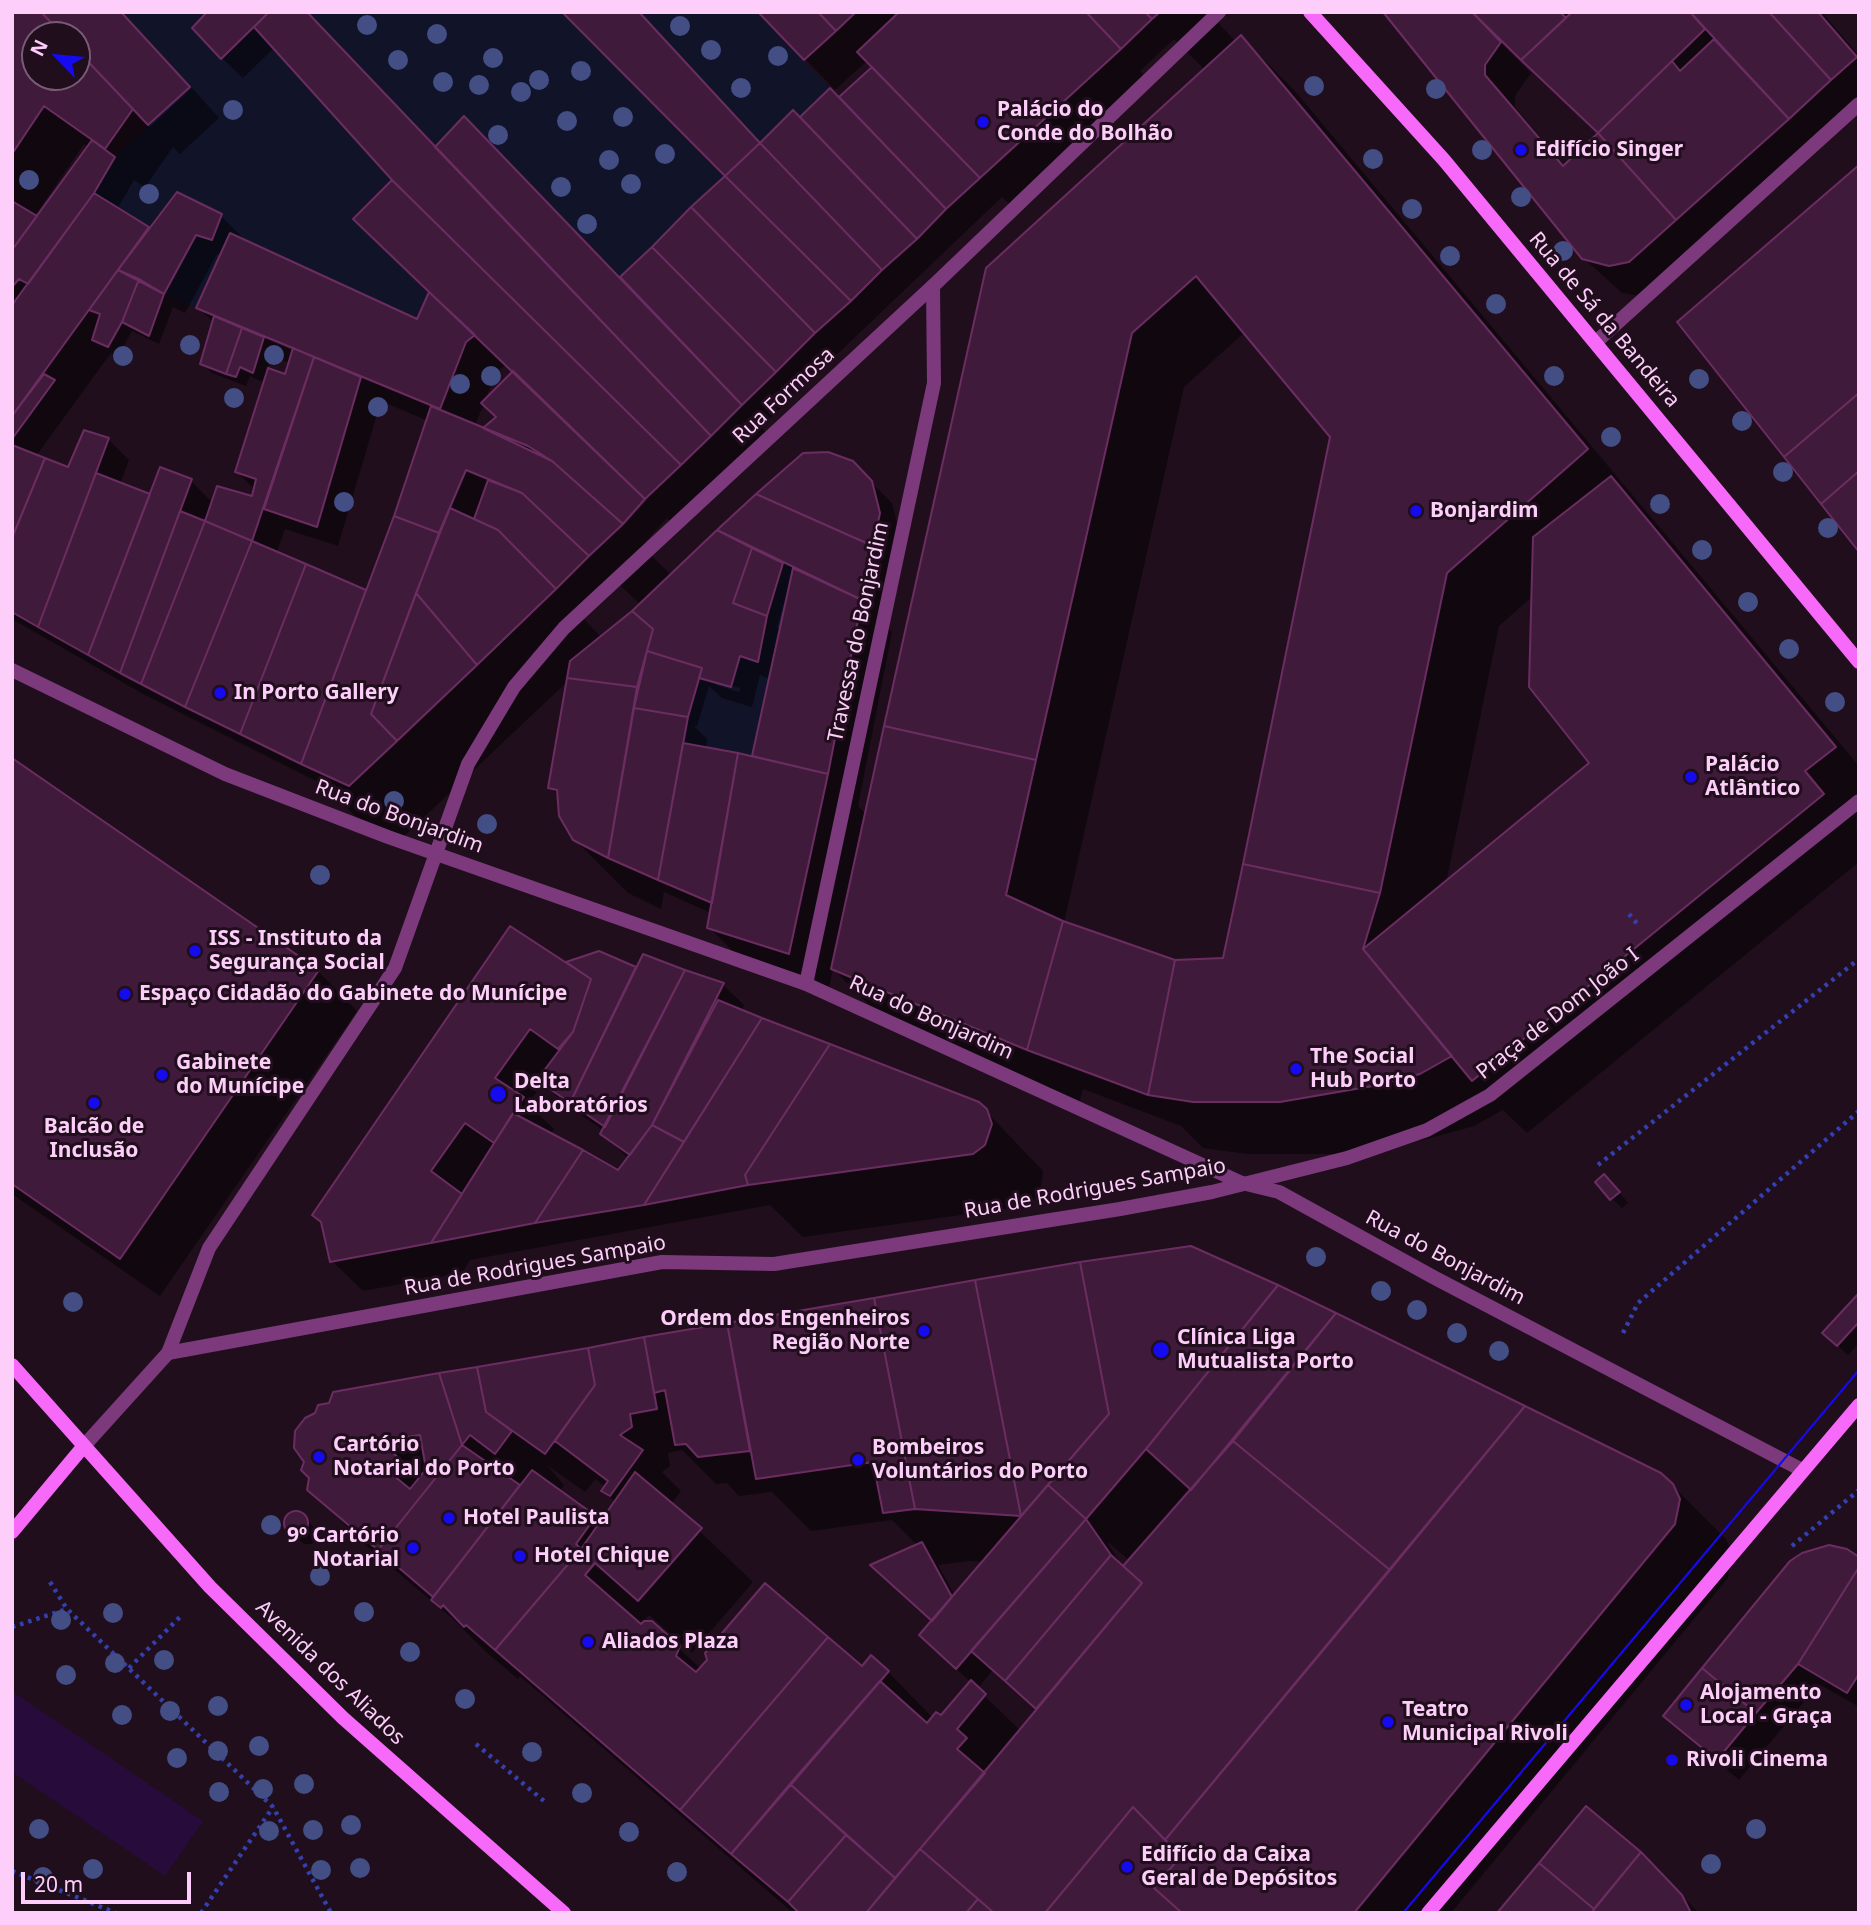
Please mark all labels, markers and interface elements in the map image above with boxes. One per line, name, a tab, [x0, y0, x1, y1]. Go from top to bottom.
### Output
north arrow	[21, 21, 91, 91]
text: N	[24, 35, 54, 60]
place label: Palácio do Conde do Bolhão	[997, 97, 1173, 147]
marker: Palácio do Conde do Bolhão	[975, 114, 991, 130]
place label: Edifício Singer	[1535, 137, 1683, 163]
marker: Edifício Singer	[1513, 142, 1529, 158]
street label: Rua de Sá da Bandeira	[1523, 227, 1685, 413]
street label: Rua Formosa	[728, 343, 840, 449]
place label: Bonjardim	[1430, 498, 1539, 524]
marker: Bonjardim	[1408, 503, 1424, 519]
street label: Travessa do Bonjardim	[823, 520, 895, 744]
place label: In Porto Gallery	[234, 680, 399, 706]
marker: In Porto Gallery	[212, 685, 228, 701]
place label: Palácio Atlântico	[1705, 752, 1800, 802]
marker: Palácio Atlântico	[1683, 769, 1699, 785]
street label: Rua do Bonjardim	[311, 775, 487, 859]
place label: ISS - Instituto da Segurança Social	[209, 926, 385, 976]
marker: ISS - Instituto da Segurança Social	[187, 943, 203, 959]
street label: Praça de Dom João I	[1472, 943, 1644, 1085]
street label: Rua do Bonjardim	[845, 970, 1017, 1066]
place label: Espaço Cidadão do Gabinete do Munícipe	[139, 981, 567, 1007]
marker: Espaço Cidadão do Gabinete do Munícipe	[117, 986, 133, 1002]
place label: The Social Hub Porto	[1310, 1044, 1416, 1094]
place label: Gabinete do Munícipe	[176, 1050, 304, 1100]
marker: The Social Hub Porto	[1288, 1061, 1304, 1077]
marker: Gabinete do Munícipe	[154, 1067, 170, 1083]
place label: Delta Laboratórios	[514, 1069, 648, 1119]
marker: Delta Laboratórios	[488, 1084, 508, 1104]
marker: Balcão de Inclusão	[86, 1095, 102, 1111]
place label: Balcão de Inclusão	[44, 1114, 144, 1164]
street label: Rua de Rodrigues Sampaio	[962, 1154, 1228, 1224]
street label: Rua do Bonjardim	[1361, 1205, 1529, 1311]
street label: Rua de Rodrigues Sampaio	[402, 1231, 668, 1301]
place label: Ordem dos Engenheiros Região Norte	[660, 1306, 910, 1356]
marker: Ordem dos Engenheiros Região Norte	[916, 1323, 932, 1339]
place label: Clínica Liga Mutualista Porto	[1177, 1325, 1354, 1375]
marker: Clínica Liga Mutualista Porto	[1151, 1340, 1171, 1360]
place label: Cartório Notarial do Porto	[333, 1432, 515, 1482]
place label: Bombeiros Voluntários do Porto	[872, 1435, 1088, 1485]
marker: Cartório Notarial do Porto	[311, 1449, 327, 1465]
marker: Bombeiros Voluntários do Porto	[850, 1452, 866, 1468]
place label: Hotel Paulista	[463, 1505, 610, 1531]
marker: Hotel Paulista	[441, 1510, 457, 1526]
place label: 9º Cartório Notarial	[287, 1523, 399, 1573]
marker: 9º Cartório Notarial	[405, 1540, 421, 1556]
place label: Hotel Chique	[534, 1543, 669, 1569]
marker: Hotel Chique	[512, 1548, 528, 1564]
street label: Avenida dos Aliados	[250, 1595, 410, 1751]
place label: Aliados Plaza	[602, 1629, 739, 1655]
marker: Aliados Plaza	[580, 1634, 596, 1650]
place label: Alojamento Local - Graça	[1700, 1680, 1832, 1730]
place label: Teatro Municipal Rivoli	[1402, 1697, 1568, 1747]
marker: Alojamento Local - Graça	[1678, 1697, 1694, 1713]
marker: Teatro Municipal Rivoli	[1380, 1714, 1396, 1730]
place label: Rivoli Cinema	[1686, 1747, 1828, 1773]
marker: Rivoli Cinema	[1664, 1752, 1680, 1768]
place label: Edifício da Caixa Geral de Depósitos	[1141, 1842, 1337, 1892]
scale bar	[24, 1858, 194, 1902]
marker: Edifício da Caixa Geral de Depósitos	[1119, 1859, 1135, 1875]
text: 20 m	[34, 1870, 83, 1898]

